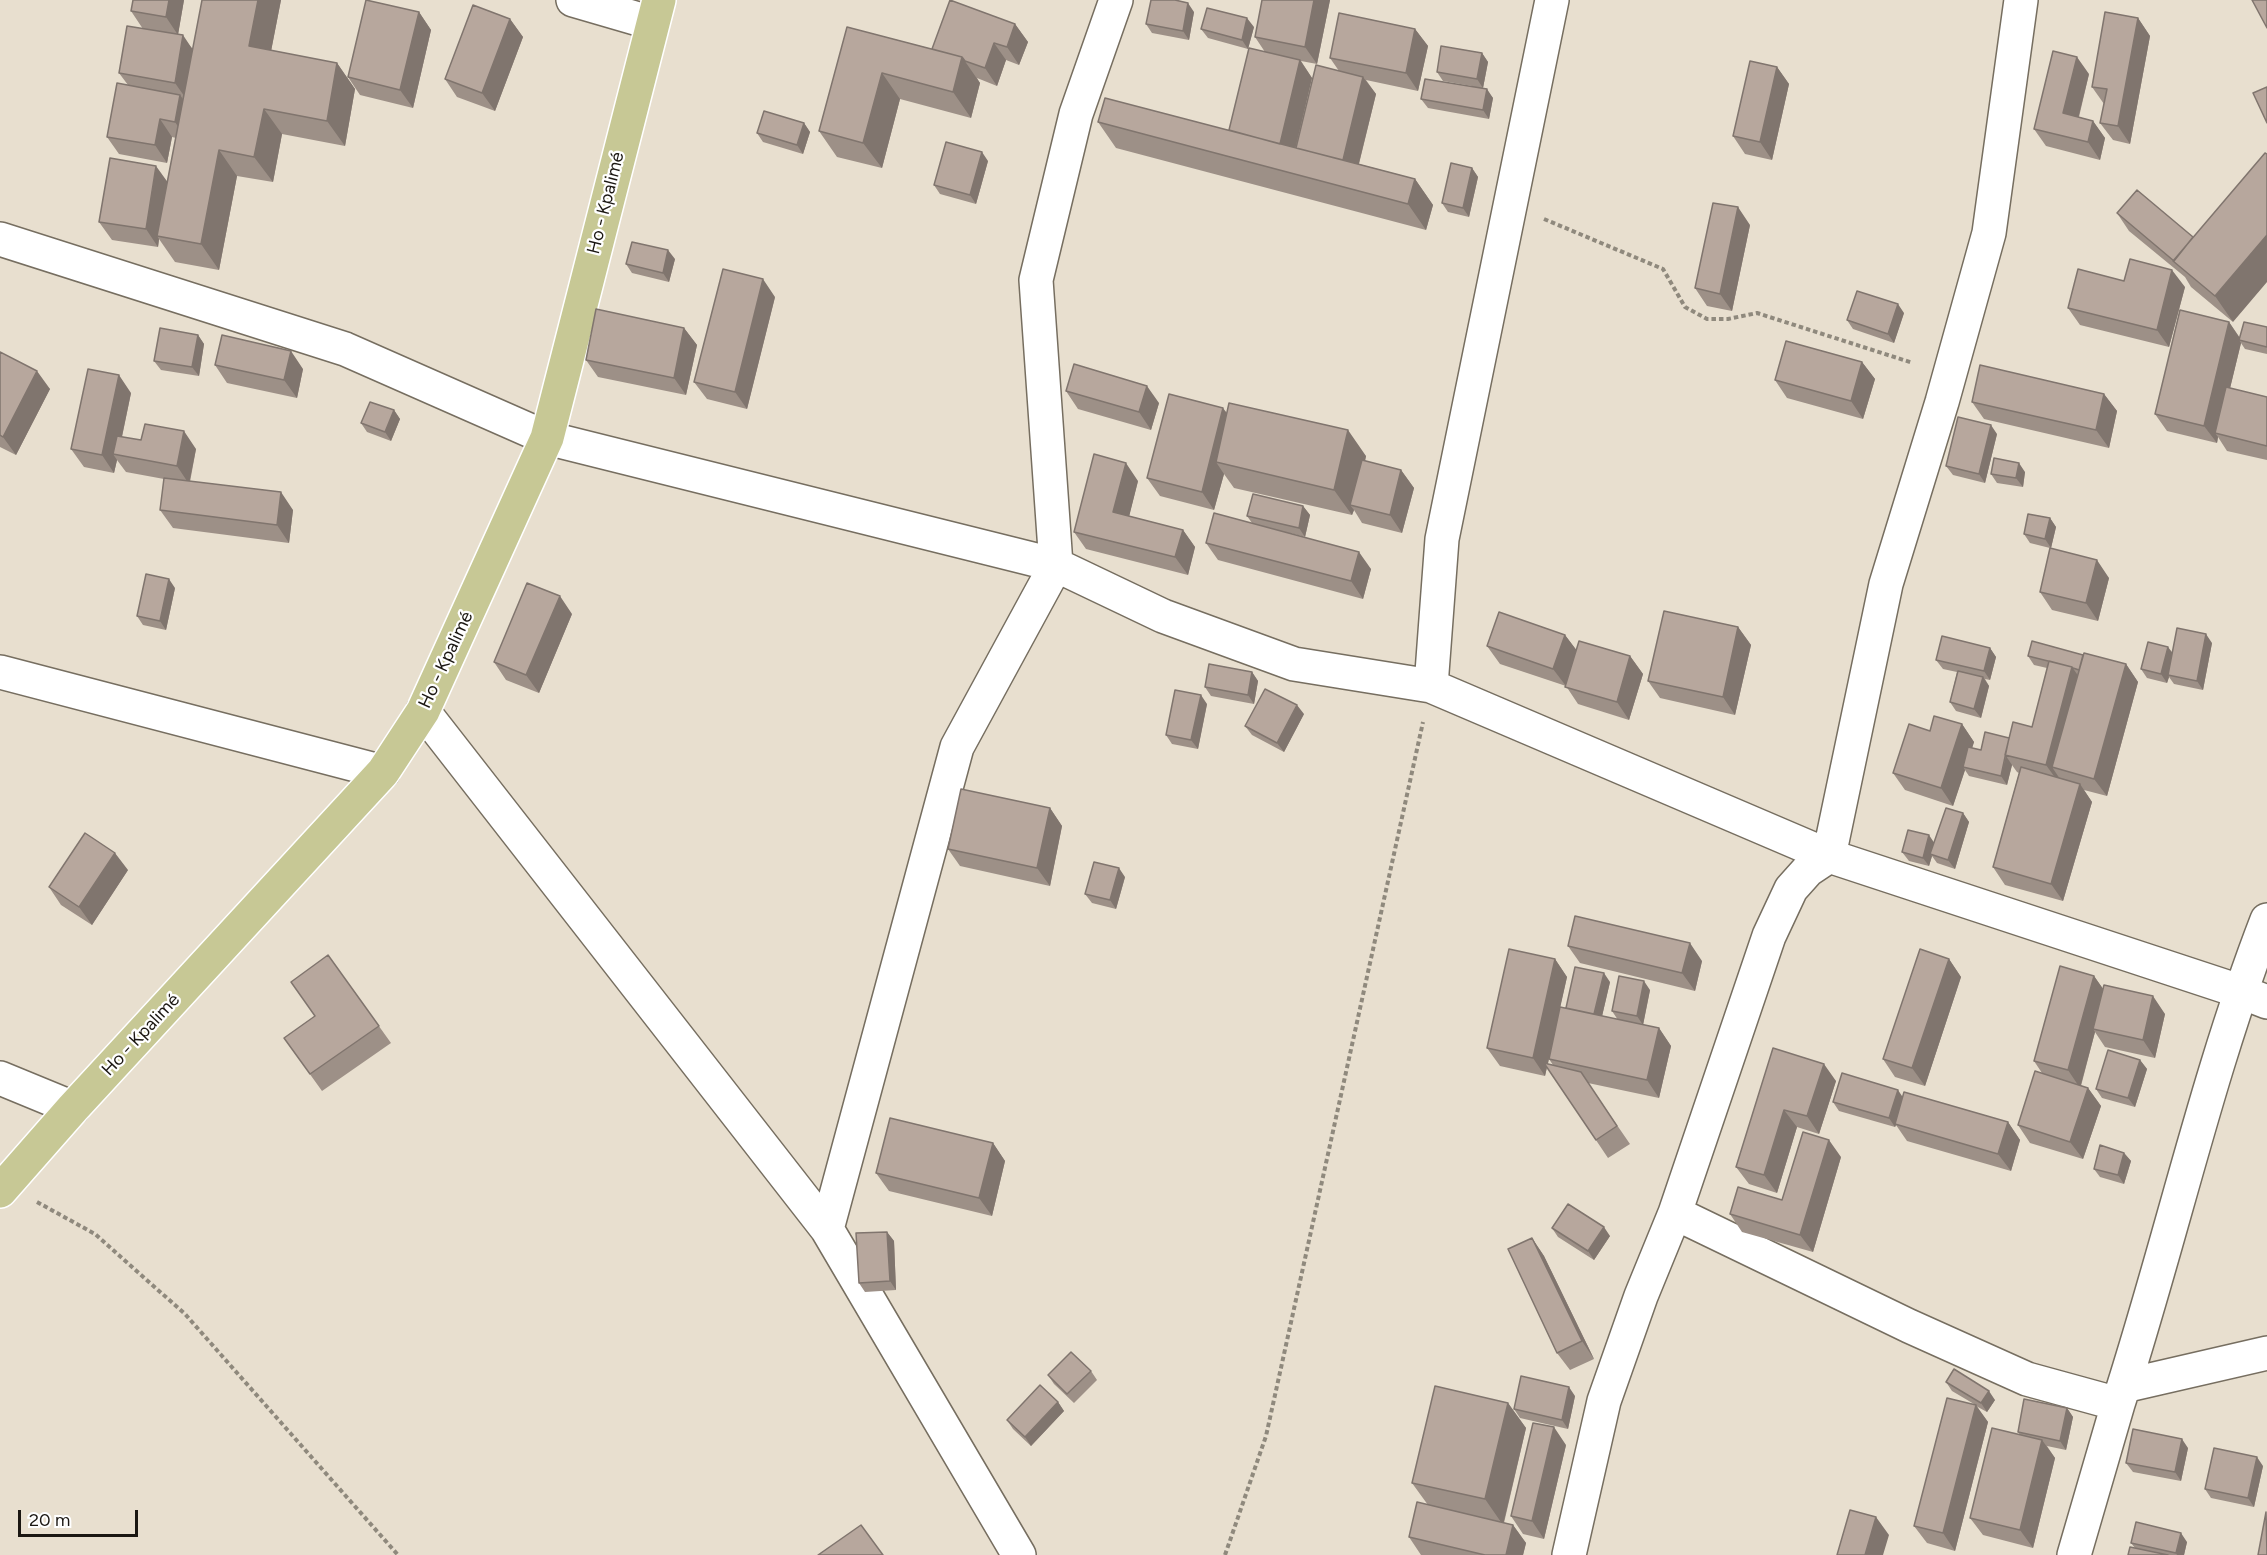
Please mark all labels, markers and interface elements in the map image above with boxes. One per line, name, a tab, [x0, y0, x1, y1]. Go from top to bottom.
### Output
street label: Ho - Kpalimé	[583, 150, 629, 256]
street label: Ho - Kpalimé	[414, 608, 478, 712]
street label: Ho - Kpalimé	[97, 989, 185, 1081]
scale bar	[21, 1498, 141, 1536]
text: 20 m	[29, 1509, 70, 1531]

